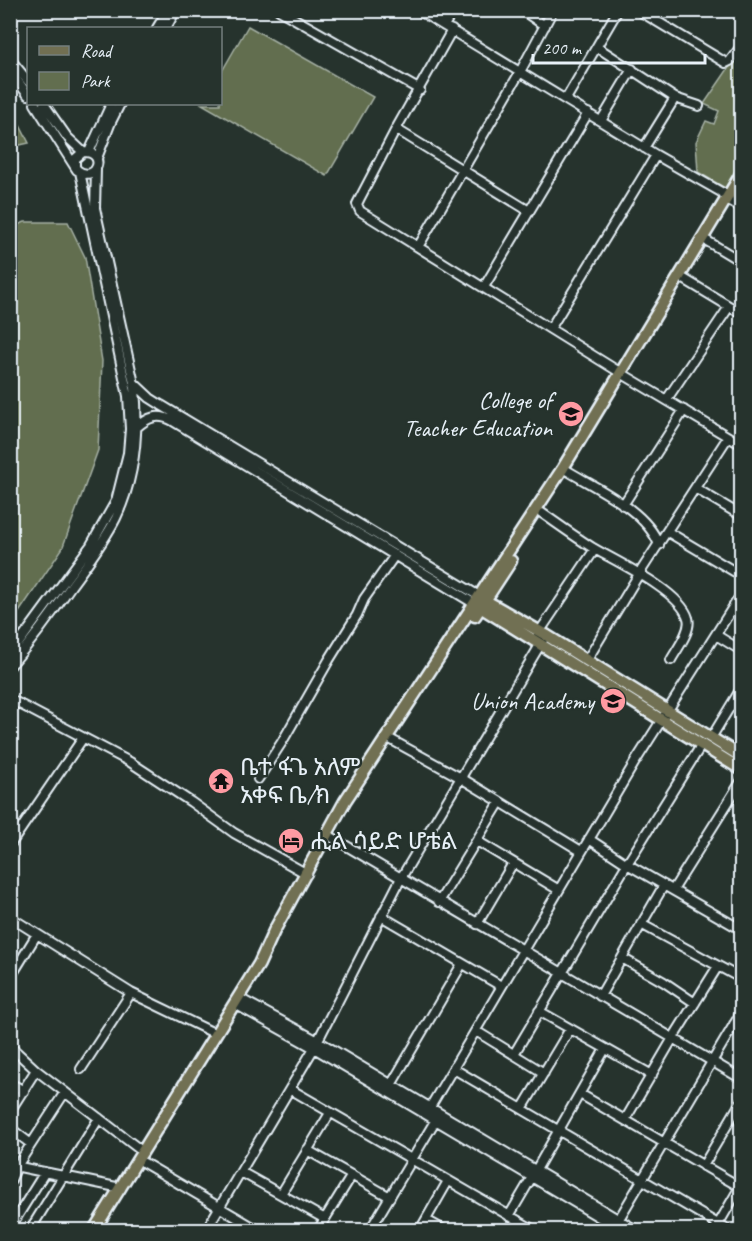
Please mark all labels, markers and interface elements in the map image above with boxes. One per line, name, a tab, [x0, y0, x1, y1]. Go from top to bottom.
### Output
legend	[27, 27, 222, 105]
scale bar	[533, 27, 706, 65]
text: 200 m	[542, 37, 583, 59]
text: Road	[81, 40, 114, 62]
text: Park	[81, 70, 111, 92]
place label: College of Teacher Education	[404, 385, 557, 443]
school or university icon: College of Teacher Education	[556, 399, 586, 429]
place label: Union Academy	[471, 686, 596, 716]
school or university icon: Union Academy	[598, 686, 628, 716]
place label: ቤተ ፋጌ አለም አቀፍ ቤ/ክ	[240, 752, 361, 810]
temple icon: ቤተ ፋጌ አለም አቀፍ ቤ/ክ	[206, 766, 236, 796]
hotel icon: ሒል ሳይድ ሆቴል	[276, 826, 306, 856]
place label: ሒል ሳይድ ሆቴል	[310, 826, 457, 856]

